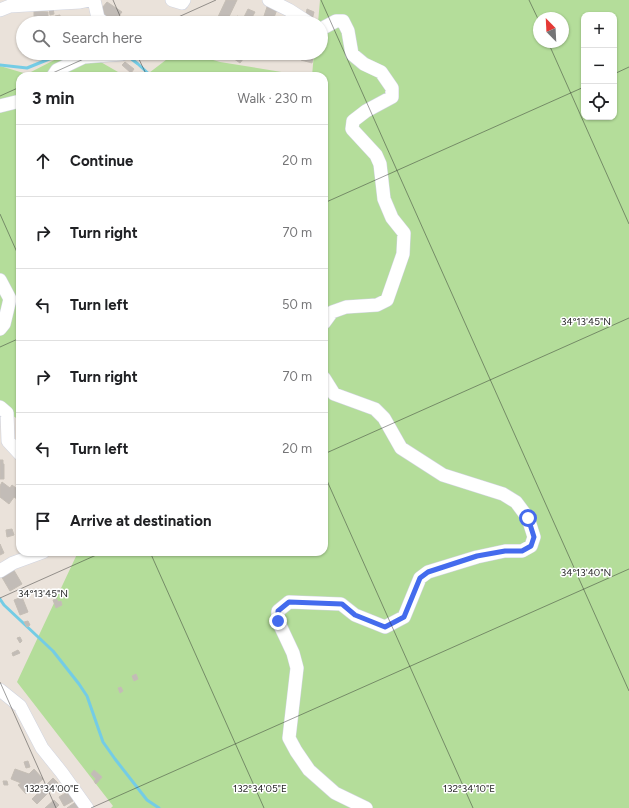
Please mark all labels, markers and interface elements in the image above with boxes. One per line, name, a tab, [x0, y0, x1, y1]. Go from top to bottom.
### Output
north arrow	[533, 12, 569, 48]
map controls	[581, 12, 617, 120]
button: +	[581, 12, 617, 48]
search box	[16, 16, 328, 60]
icon: search	[30, 27, 52, 49]
text: Search here	[62, 29, 142, 47]
button: −	[581, 48, 617, 84]
button: locate	[581, 84, 617, 120]
text: 3 min	[32, 88, 74, 108]
text: Walk · 230 m	[238, 91, 312, 106]
icon: ahead	[32, 150, 54, 172]
text: Continue	[70, 152, 133, 170]
text: 20 m	[282, 153, 312, 168]
icon: right	[32, 222, 54, 244]
text: Turn right	[70, 224, 138, 242]
text: 70 m	[282, 225, 312, 240]
icon: left	[32, 294, 54, 316]
text: Turn left	[70, 296, 128, 314]
text: 50 m	[282, 297, 312, 312]
text: 34°13'45"N	[561, 315, 611, 328]
icon: right	[32, 366, 54, 388]
text: Turn right	[70, 368, 138, 386]
text: 70 m	[282, 369, 312, 384]
icon: left	[32, 438, 54, 460]
text: Turn left	[70, 440, 128, 458]
text: 20 m	[282, 441, 312, 456]
route start	[519, 509, 537, 527]
icon: arrive	[32, 510, 54, 532]
text: Arrive at destination	[70, 512, 211, 530]
text: 34°13'40"N	[561, 566, 611, 579]
text: 34°13'45"N	[18, 587, 68, 600]
route end	[269, 612, 287, 630]
text: 132°34'00"E	[25, 782, 79, 795]
text: 132°34'05"E	[233, 782, 287, 795]
text: 132°34'10"E	[443, 782, 495, 795]

